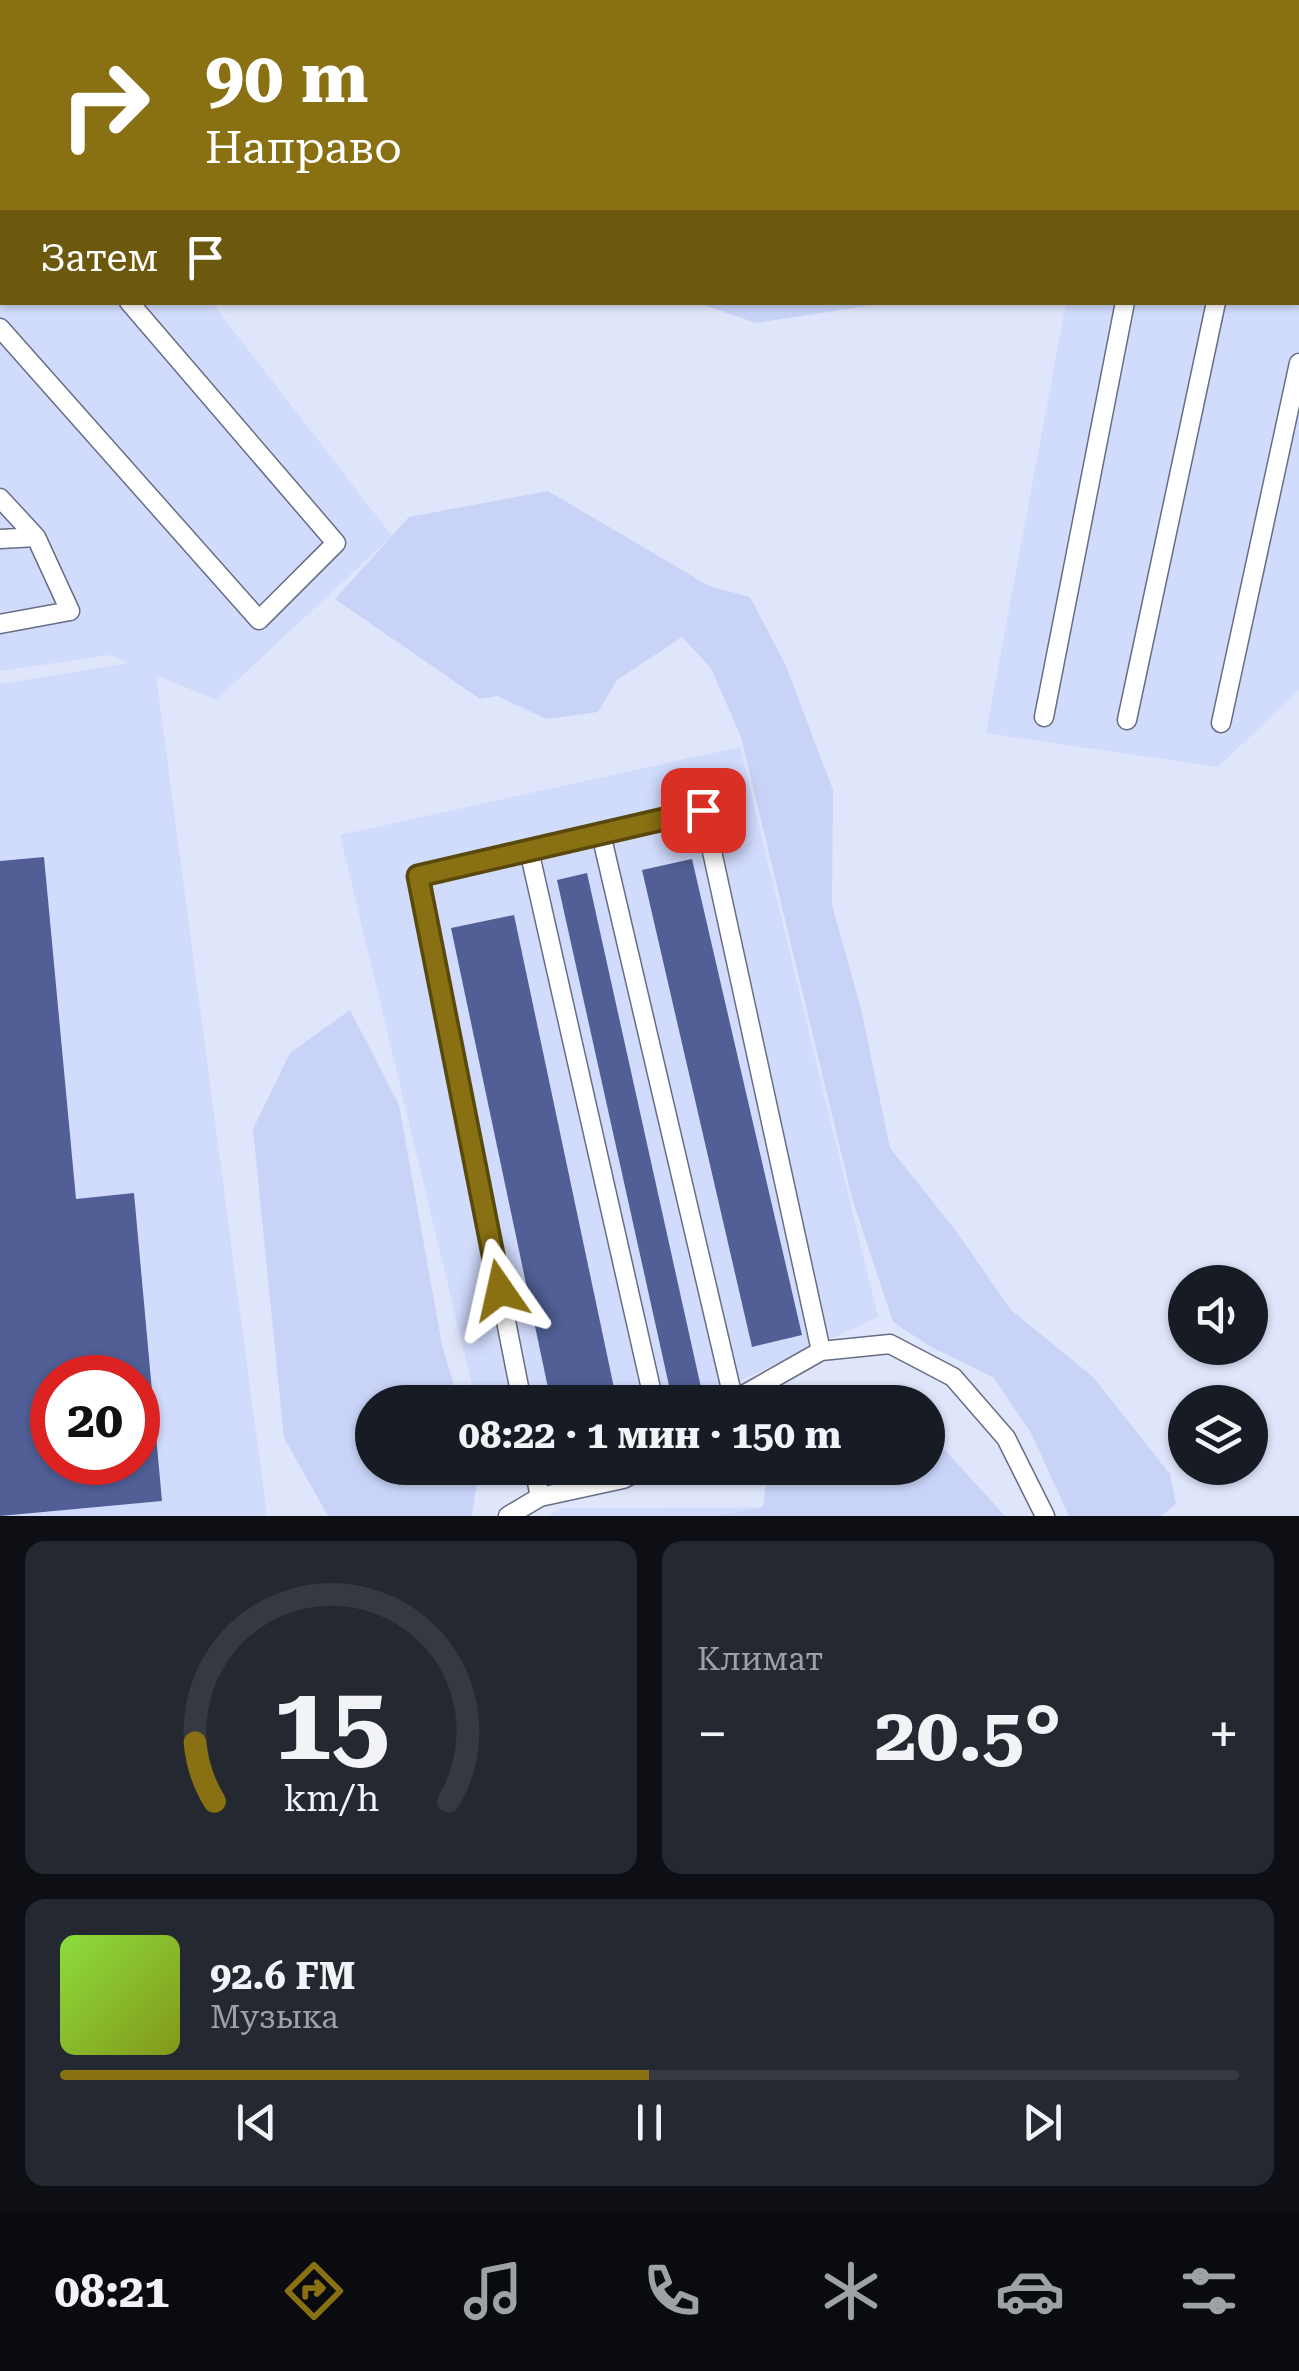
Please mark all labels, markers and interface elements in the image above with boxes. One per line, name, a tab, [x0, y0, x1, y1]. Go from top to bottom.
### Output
text: 90 m	[205, 37, 369, 119]
icon: right	[40, 40, 170, 170]
text: Направо	[205, 121, 402, 174]
icon: arrive	[178, 230, 233, 285]
text: Затем	[40, 236, 158, 280]
pin	[661, 768, 746, 853]
icon: arrive	[676, 783, 731, 838]
position arrow	[448, 1238, 552, 1342]
map controls	[1168, 1265, 1268, 1485]
button: sound	[1168, 1265, 1268, 1365]
speed limit sign: 20	[30, 1355, 160, 1485]
button: layers	[1168, 1385, 1268, 1485]
text: 08:22 · 1 мин · 150 m	[459, 1413, 841, 1457]
text: Климат	[697, 1640, 823, 1678]
text: 15	[273, 1663, 389, 1784]
text: 20.5°	[875, 1690, 1061, 1778]
text: −	[697, 1702, 728, 1766]
text: +	[1208, 1702, 1239, 1766]
text: km/h	[283, 1778, 379, 1820]
text: 92.6 FM	[210, 1954, 356, 1998]
text: Музыка	[210, 1998, 338, 2036]
icon: previous	[229, 2095, 284, 2150]
icon: pause	[622, 2095, 677, 2150]
icon: next	[1015, 2095, 1070, 2150]
icon: directions	[279, 2256, 349, 2326]
icon: music	[458, 2256, 528, 2326]
icon: phone	[637, 2256, 707, 2326]
icon: climate	[816, 2256, 886, 2326]
icon: car	[995, 2256, 1065, 2326]
icon: filters	[1174, 2256, 1244, 2326]
text: 08:21	[55, 2265, 169, 2318]

